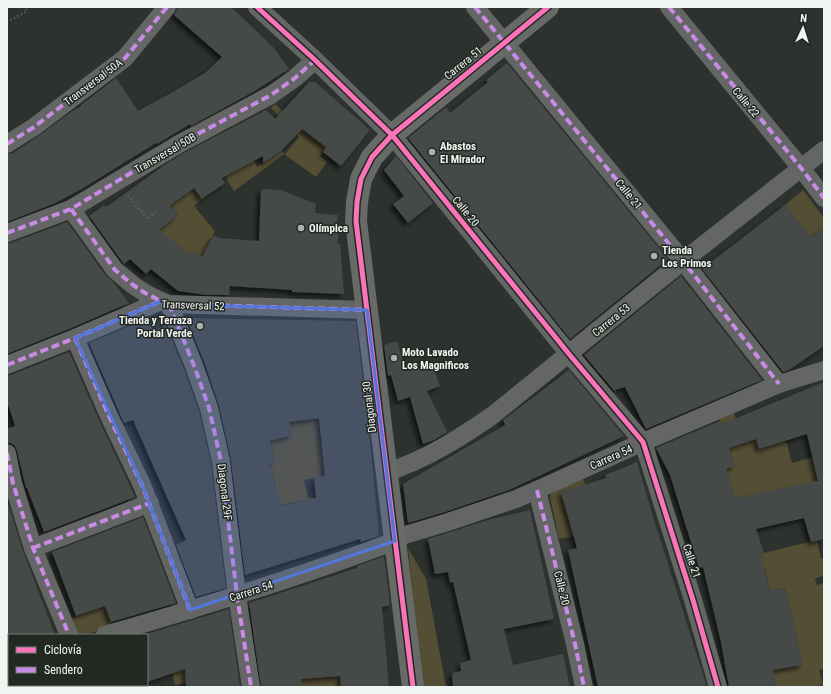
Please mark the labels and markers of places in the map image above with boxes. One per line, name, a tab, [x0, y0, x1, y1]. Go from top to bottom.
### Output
place label: Abastos El Mirador	[440, 140, 485, 166]
marker: Abastos El Mirador	[427, 147, 437, 157]
place label: Olímpica	[309, 222, 348, 235]
marker: Olímpica	[296, 223, 306, 233]
place label: Tienda Los Primos	[662, 244, 712, 270]
marker: Tienda Los Primos	[649, 251, 659, 261]
place label: Tienda y Terraza Portal Verde	[119, 314, 192, 340]
marker: Tienda y Terraza Portal Verde	[195, 321, 205, 331]
place label: Moto Lavado Los Magnificos	[402, 346, 469, 372]
marker: Moto Lavado Los Magnificos	[389, 353, 399, 363]

